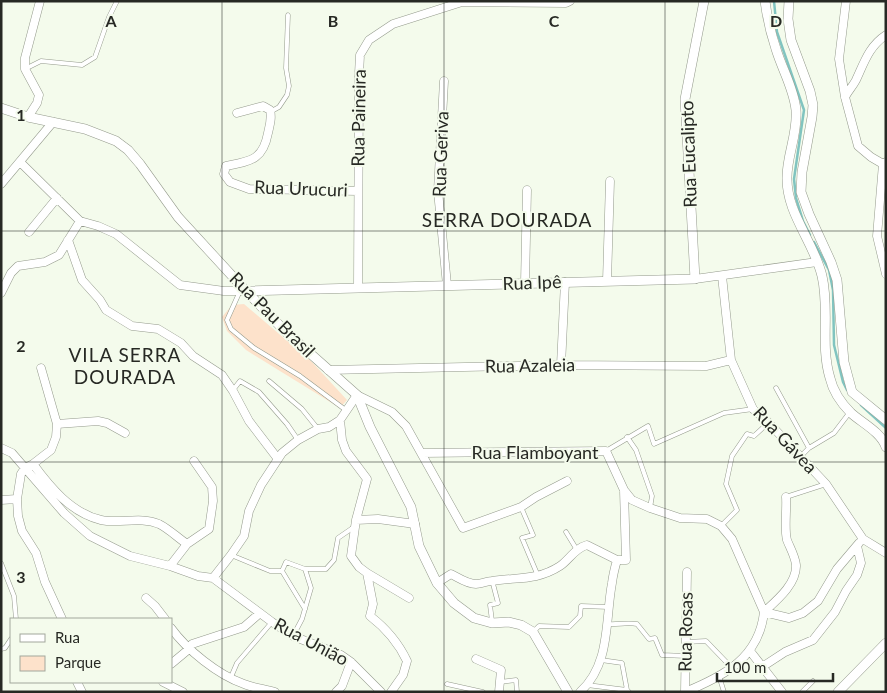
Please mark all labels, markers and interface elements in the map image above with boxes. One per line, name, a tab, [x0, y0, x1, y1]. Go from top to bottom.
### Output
text: A	[104, 11, 117, 30]
text: B	[328, 11, 338, 30]
text: C	[549, 11, 560, 30]
text: D	[770, 11, 782, 30]
street label: Rua Paineira	[346, 69, 370, 167]
street label: Rua Eucalipto	[675, 100, 701, 208]
text: 1	[16, 105, 26, 124]
street label: Rua Geriva	[428, 111, 452, 197]
street label: Rua Urucuri	[254, 175, 348, 201]
district label: SERRA DOURADA	[422, 208, 592, 231]
street label: Rua Pau Brasil	[225, 267, 320, 362]
street label: Rua Ipê	[502, 270, 562, 294]
text: 2	[16, 336, 26, 355]
district label: VILA SERRA DOURADA	[69, 343, 181, 388]
street label: Rua Azaleia	[485, 353, 575, 377]
street label: Rua Gávea	[749, 401, 822, 477]
street label: Rua Flamboyant	[472, 441, 599, 463]
text: 3	[16, 567, 26, 586]
street label: Rua Rosas	[673, 592, 697, 672]
street label: Rua União	[271, 612, 352, 670]
legend	[10, 618, 172, 683]
text: Rua	[55, 628, 80, 646]
scale bar	[717, 650, 833, 682]
text: Parque	[55, 653, 101, 671]
text: 100 m	[724, 658, 766, 676]

